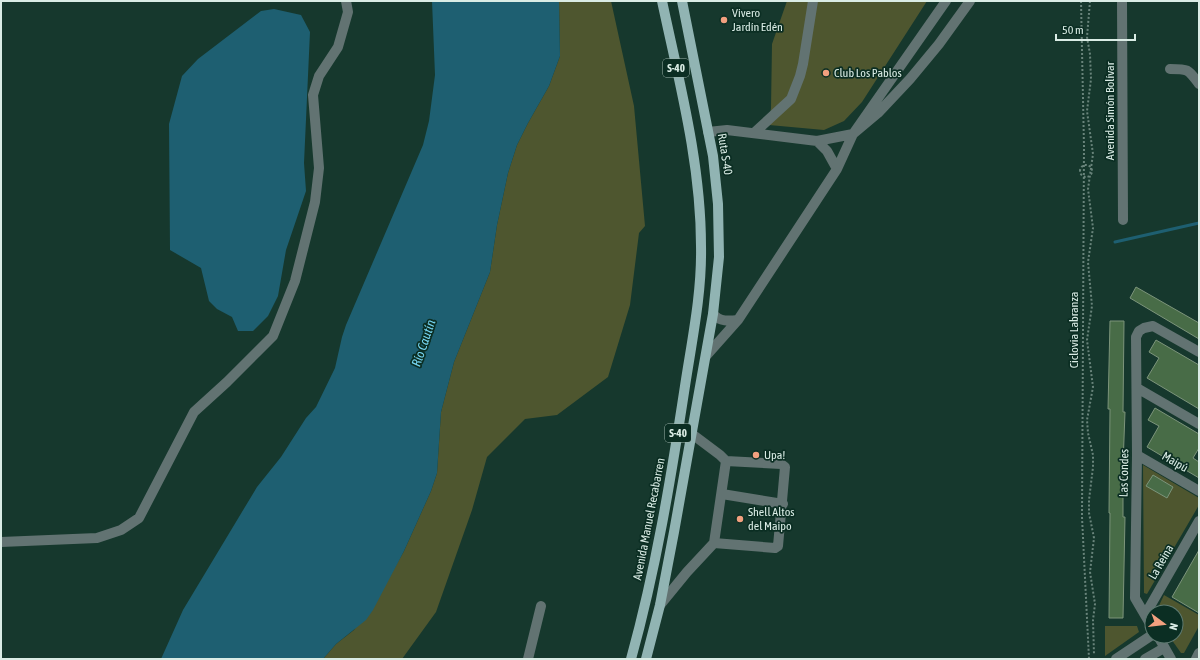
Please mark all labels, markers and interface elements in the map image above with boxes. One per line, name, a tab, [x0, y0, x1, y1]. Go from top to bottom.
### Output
place label: Vivero Jardín Edén	[732, 6, 783, 34]
marker: Vivero Jardín Edén	[719, 15, 729, 25]
scale bar	[1056, 16, 1135, 42]
text: 50 m	[1062, 23, 1084, 37]
road number: S-40	[663, 59, 689, 77]
street label: Avenida Simón Bolívar	[1103, 61, 1117, 160]
place label: Club Los Pablos	[834, 66, 902, 80]
marker: Club Los Pablos	[821, 68, 831, 78]
street label: Ruta S-40	[715, 132, 735, 176]
street label: Ciclovia Labranza	[1067, 292, 1081, 368]
water label: Río Cautín	[408, 317, 439, 369]
road number: S-40	[665, 424, 691, 442]
place label: Upa!	[764, 448, 785, 462]
street label: Las Condes	[1117, 449, 1131, 497]
street label: Maipú	[1159, 449, 1191, 475]
marker: Upa!	[751, 450, 761, 460]
street label: Avenida Manuel Recabarren	[630, 457, 668, 581]
place label: Shell Altos del Maipo	[748, 505, 795, 533]
marker: Shell Altos del Maipo	[735, 514, 745, 524]
street label: La Reina	[1146, 542, 1176, 582]
north arrow	[1144, 604, 1184, 644]
text: N	[1167, 622, 1180, 631]

